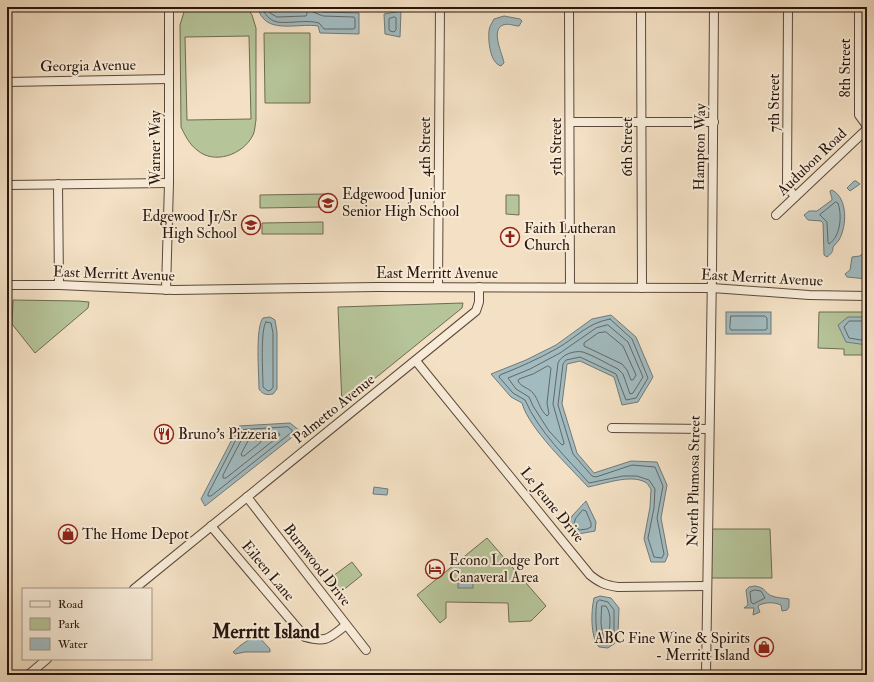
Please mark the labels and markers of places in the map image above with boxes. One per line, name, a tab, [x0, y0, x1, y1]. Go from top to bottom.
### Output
place label: Edgewood Junior Senior High School	[342, 185, 460, 221]
school or university icon: Edgewood Junior Senior High School	[317, 192, 339, 214]
place label: Edgewood Jr/Sr High School	[142, 207, 237, 243]
school or university icon: Edgewood Jr/Sr High School	[240, 214, 262, 236]
place label: Faith Lutheran Church	[524, 219, 616, 255]
church icon: Faith Lutheran Church	[499, 226, 521, 248]
restaurant icon: Bruno's Pizzeria	[153, 423, 175, 445]
place label: Bruno's Pizzeria	[178, 425, 278, 444]
shop icon: The Home Depot	[57, 523, 79, 545]
place label: The Home Depot	[82, 525, 189, 545]
place label: Econo Lodge Port Canaveral Area	[449, 551, 560, 587]
hotel icon: Econo Lodge Port Canaveral Area	[424, 558, 446, 580]
place label: ABC Fine Wine & Spirits - Merritt Island	[594, 629, 751, 665]
shop icon: ABC Fine Wine & Spirits - Merritt Island	[753, 636, 775, 658]

